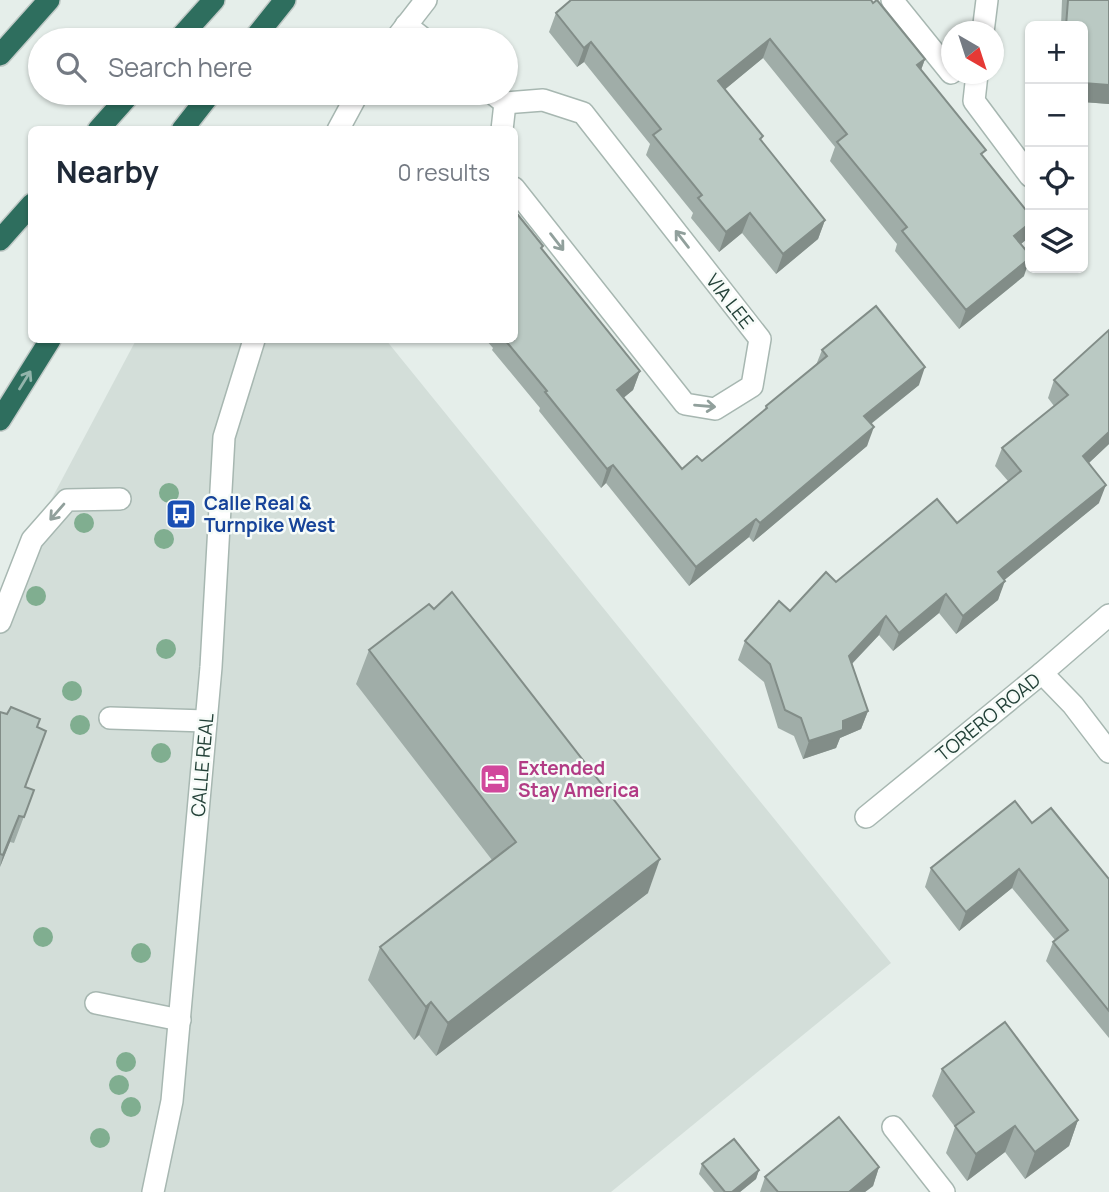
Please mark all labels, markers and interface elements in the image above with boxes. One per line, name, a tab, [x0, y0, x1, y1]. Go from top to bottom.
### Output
north arrow	[941, 21, 1004, 84]
map controls	[1025, 21, 1088, 273]
button: +	[1025, 21, 1088, 84]
search box	[28, 28, 518, 105]
icon: search	[52, 48, 90, 86]
text: Search here	[108, 49, 253, 85]
button: −	[1025, 84, 1088, 147]
button: locate	[1025, 147, 1088, 210]
text: Nearby	[56, 151, 159, 192]
text: 0 results	[397, 156, 490, 188]
button: layers	[1025, 210, 1088, 273]
one-way arrow	[674, 231, 689, 249]
one-way arrow	[549, 232, 564, 250]
street label: VIA LEE	[700, 268, 760, 334]
one-way arrow	[18, 370, 32, 390]
one-way arrow	[693, 400, 716, 413]
place label: Calle Real & Turnpike West	[204, 490, 336, 538]
bus stop icon: Calle Real & Turnpike West	[164, 497, 198, 531]
one-way arrow	[49, 502, 65, 520]
street label: TORERO ROAD	[930, 667, 1046, 767]
street label: CALLE REAL	[185, 712, 220, 818]
place label: Extended Stay America	[518, 755, 639, 803]
hotel icon: Extended Stay America	[478, 762, 512, 796]

